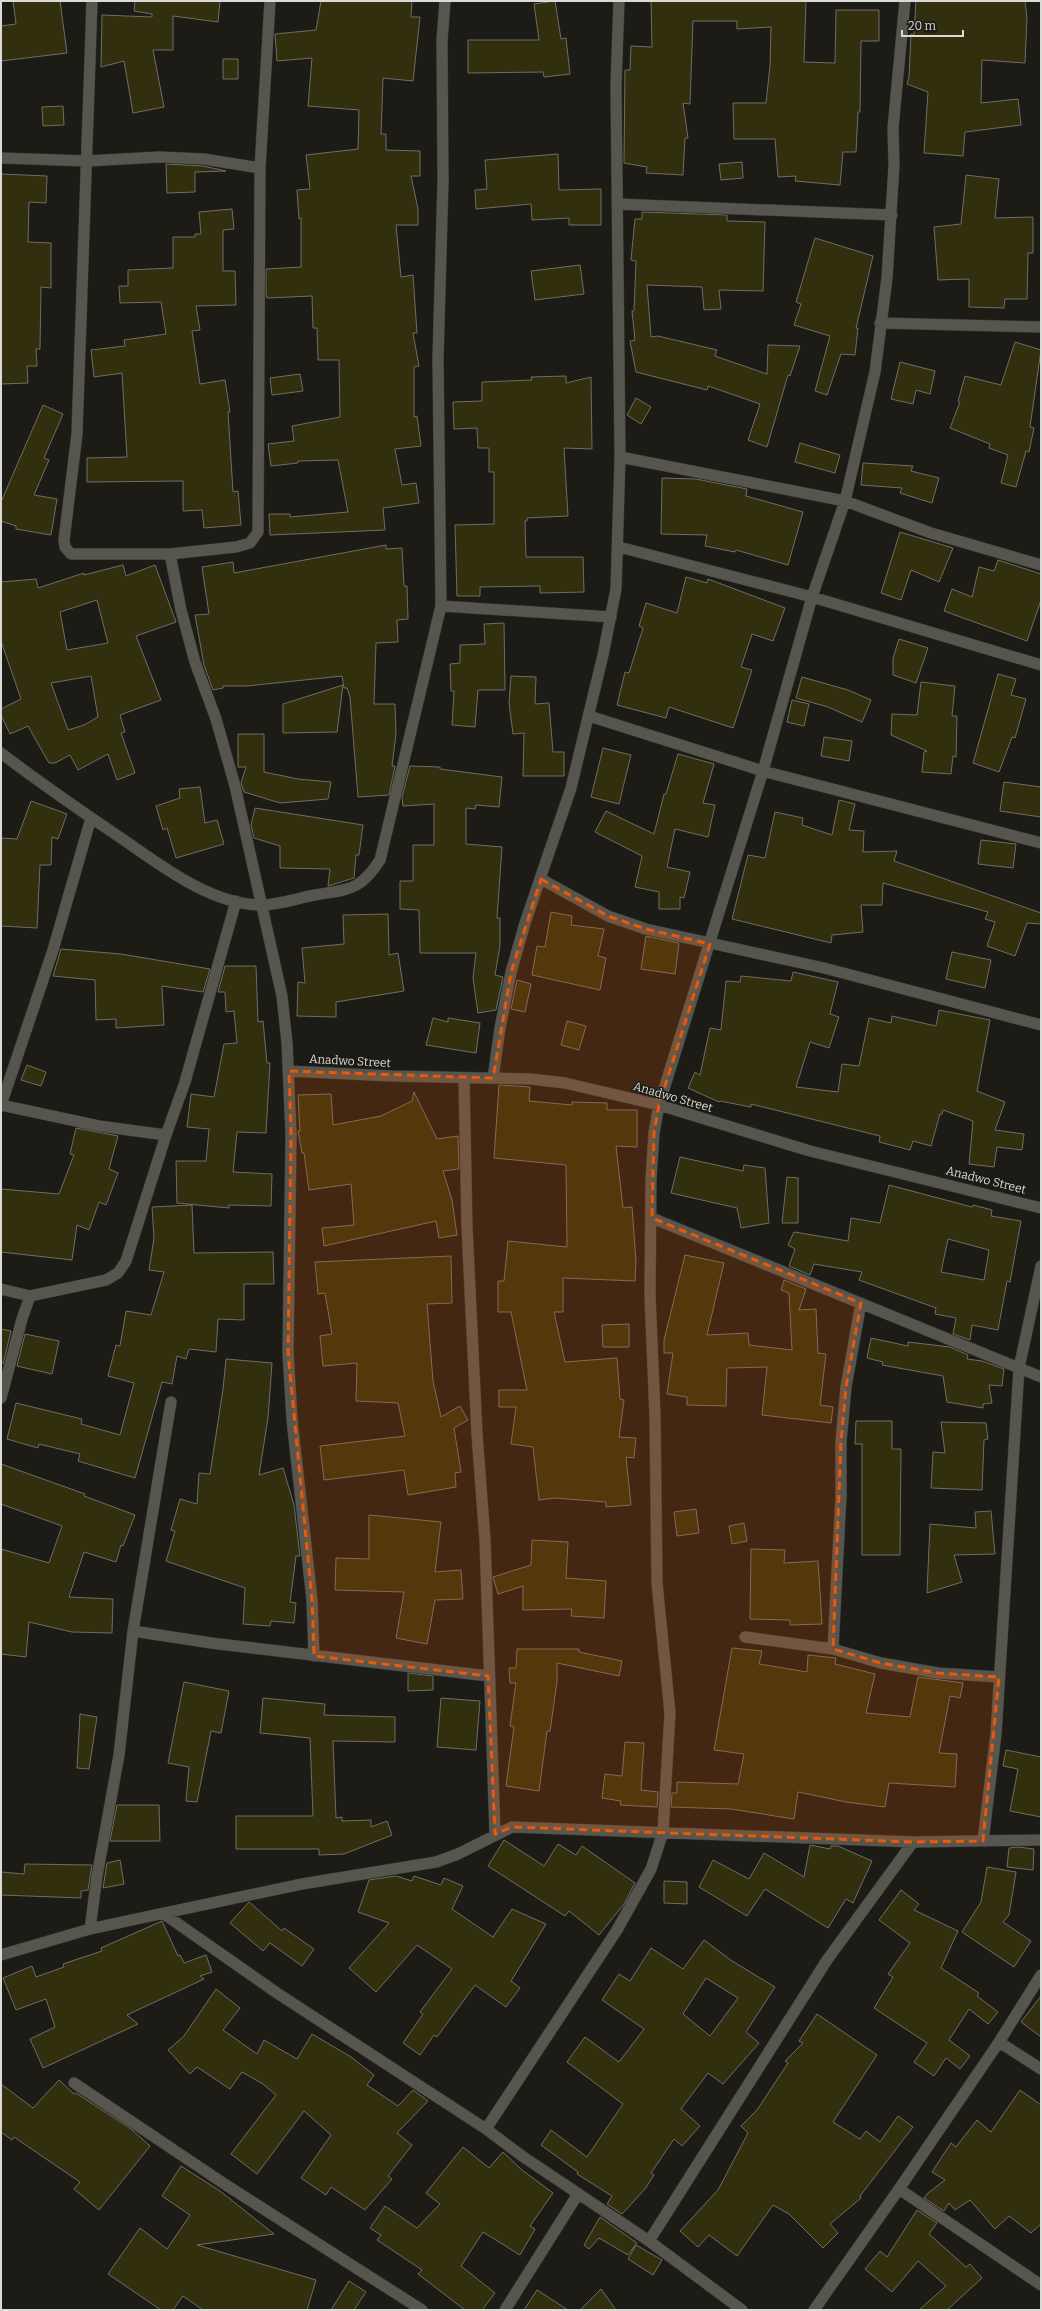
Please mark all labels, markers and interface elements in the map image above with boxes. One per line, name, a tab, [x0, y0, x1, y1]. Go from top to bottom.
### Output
scale bar	[902, 12, 963, 38]
text: 20 m	[908, 19, 937, 33]
street label: Anadwo Street	[309, 1052, 392, 1070]
street label: Anadwo Street	[632, 1079, 715, 1115]
street label: Anadwo Street	[945, 1163, 1028, 1197]

